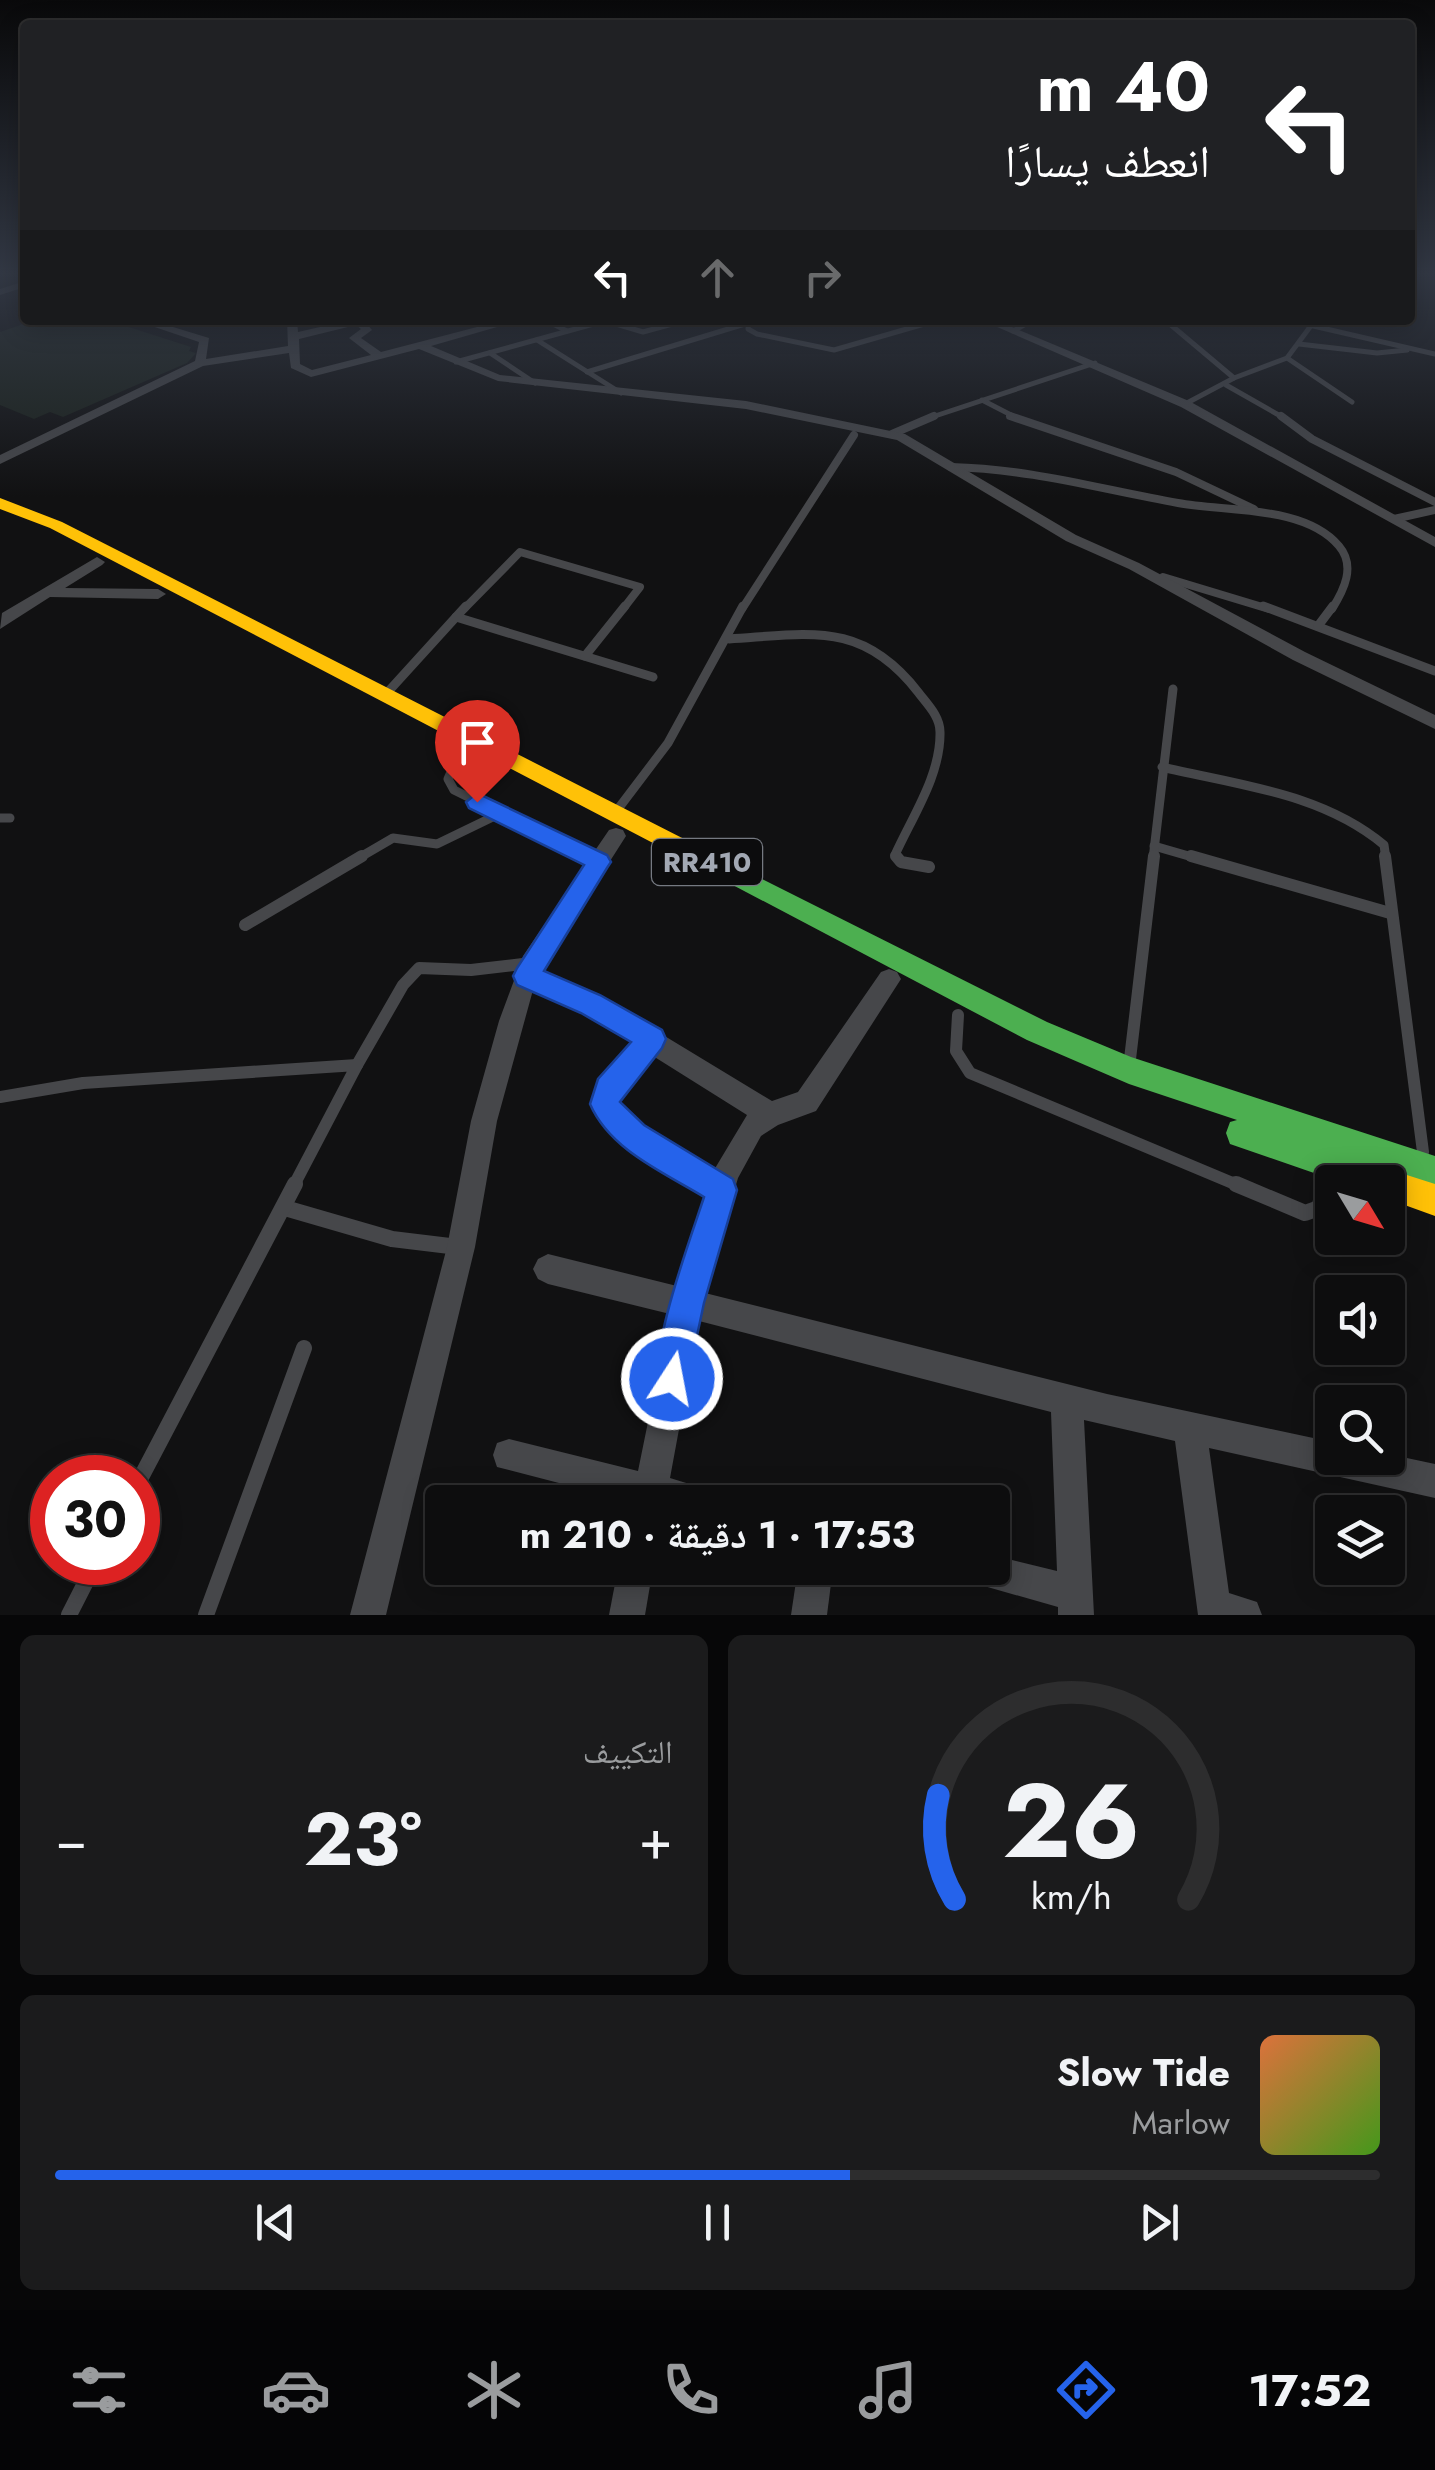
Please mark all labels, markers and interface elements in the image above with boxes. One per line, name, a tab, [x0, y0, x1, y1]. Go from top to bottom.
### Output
text: 40 m	[1036, 36, 1210, 137]
icon: left	[1245, 60, 1375, 190]
text: انعطف يسارًا	[1005, 129, 1210, 194]
icon: left	[585, 250, 640, 305]
icon: ahead	[690, 250, 745, 305]
icon: right	[795, 250, 850, 305]
pin	[435, 700, 520, 803]
icon: arrive	[450, 715, 505, 770]
road number: RR410	[652, 839, 762, 885]
north arrow	[1315, 1165, 1405, 1255]
map controls	[1315, 1165, 1405, 1585]
button: sound	[1315, 1275, 1405, 1365]
position arrow	[620, 1327, 724, 1431]
button: search	[1315, 1385, 1405, 1475]
speed limit sign: 30	[30, 1455, 160, 1585]
button: layers	[1315, 1495, 1405, 1585]
text: 17:53 · 1 دقيقة · 210 m	[520, 1507, 915, 1562]
text: التكييف	[583, 1729, 673, 1775]
text: 26	[1002, 1746, 1140, 1896]
text: 23°	[304, 1785, 422, 1893]
text: −	[55, 1800, 87, 1880]
text: +	[639, 1800, 673, 1880]
text: km/h	[1031, 1871, 1112, 1922]
text: Slow Tide	[1057, 2045, 1230, 2100]
text: Marlow	[1132, 2100, 1230, 2146]
icon: previous	[248, 2195, 303, 2250]
icon: pause	[690, 2195, 745, 2250]
icon: next	[1132, 2195, 1187, 2250]
icon: filters	[64, 2355, 134, 2425]
icon: car	[261, 2355, 331, 2425]
icon: climate	[459, 2355, 529, 2425]
icon: phone	[656, 2355, 726, 2425]
icon: music	[853, 2355, 923, 2425]
icon: directions	[1051, 2355, 1121, 2425]
text: 17:52	[1248, 2358, 1371, 2423]

